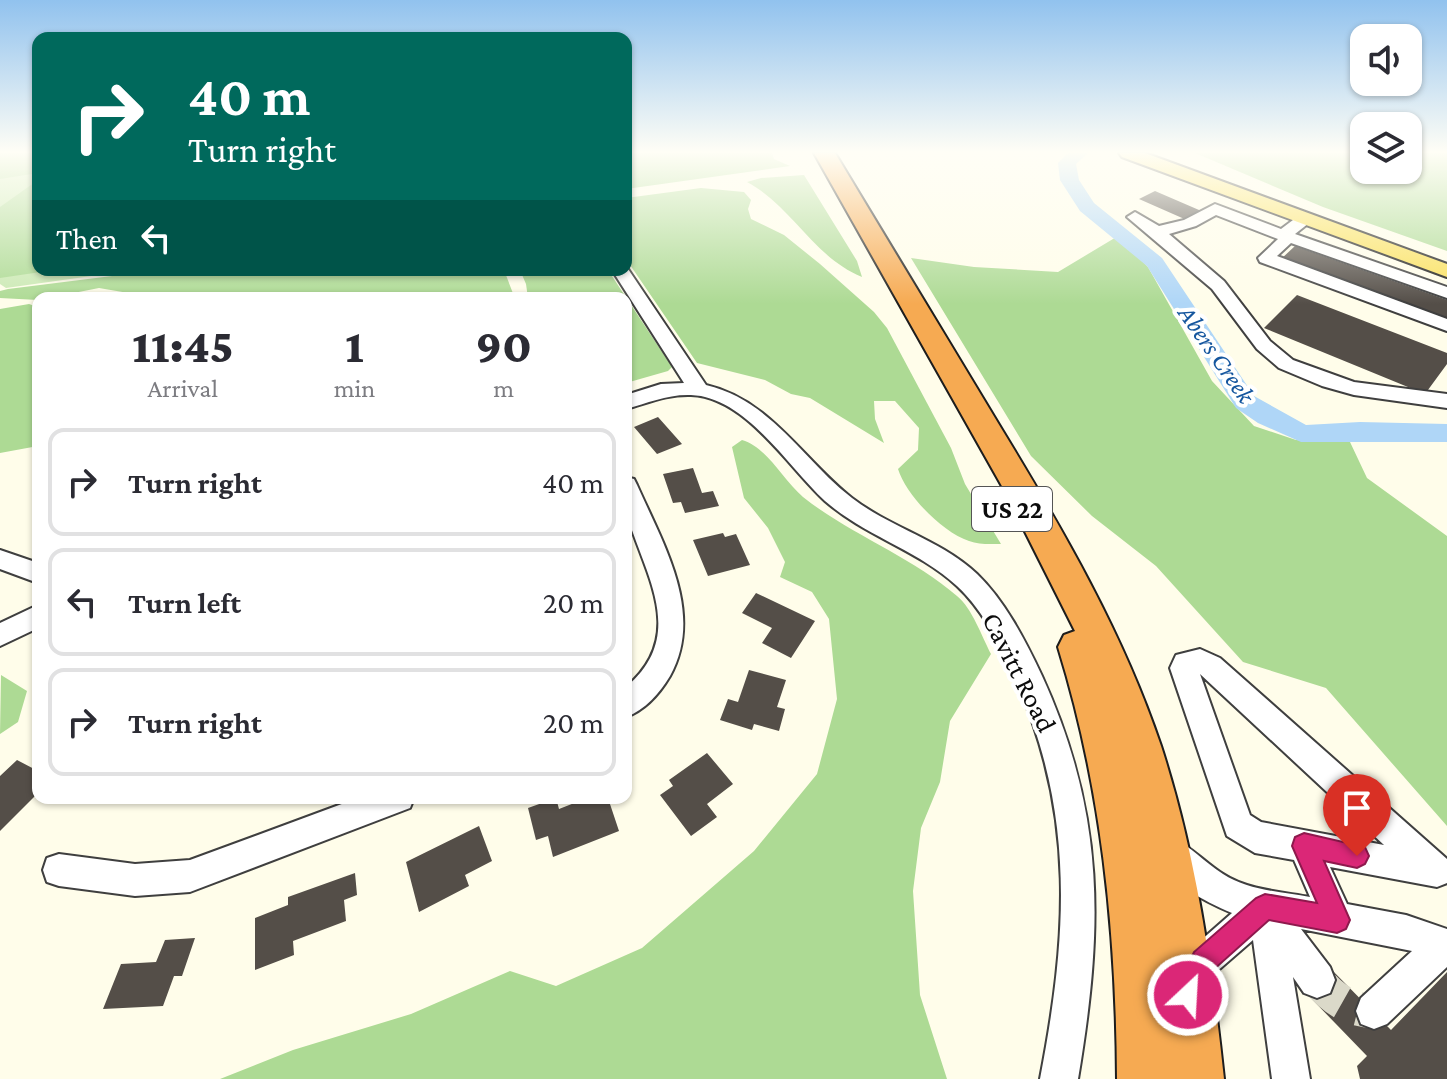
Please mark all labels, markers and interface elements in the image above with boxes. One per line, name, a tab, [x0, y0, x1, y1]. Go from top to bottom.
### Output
map controls	[1350, 24, 1422, 184]
button: sound	[1350, 24, 1422, 96]
icon: right	[56, 64, 160, 168]
text: 40 m	[188, 65, 310, 127]
button: layers	[1350, 112, 1422, 184]
text: Turn right	[188, 130, 336, 170]
icon: left	[134, 216, 178, 260]
text: Then	[56, 222, 118, 255]
water label: Abers Creek	[1171, 298, 1262, 410]
text: 11:45	[132, 319, 234, 372]
text: 1	[345, 319, 364, 372]
text: 90	[475, 319, 532, 372]
text: Arrival	[147, 374, 218, 403]
text: min	[334, 374, 375, 403]
text: m	[493, 374, 514, 403]
icon: right	[60, 460, 104, 504]
text: Turn right	[128, 466, 262, 499]
text: 40 m	[542, 466, 604, 499]
road number: US 22	[972, 487, 1052, 531]
icon: left	[60, 580, 104, 624]
text: Turn left	[128, 586, 241, 619]
text: 20 m	[543, 586, 604, 619]
street label: Cavitt Road	[976, 607, 1063, 737]
icon: right	[60, 700, 104, 744]
text: Turn right	[128, 706, 262, 739]
text: 20 m	[543, 706, 604, 739]
pin	[1323, 774, 1391, 856]
icon: arrive	[1335, 786, 1379, 830]
position arrow	[1146, 953, 1230, 1037]

